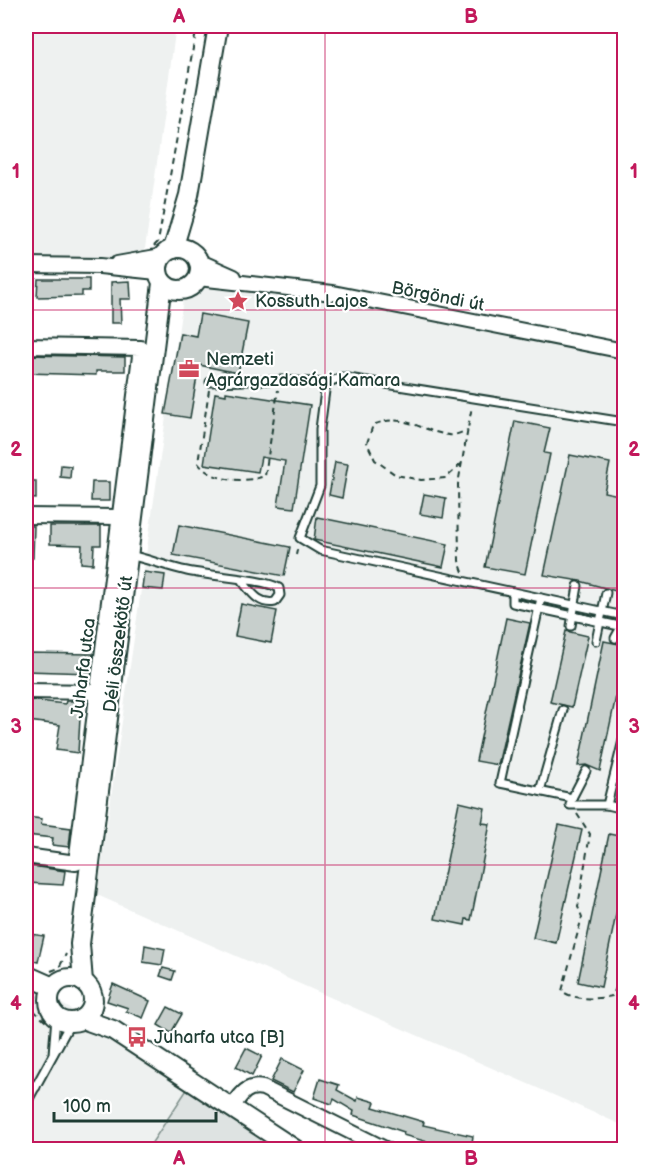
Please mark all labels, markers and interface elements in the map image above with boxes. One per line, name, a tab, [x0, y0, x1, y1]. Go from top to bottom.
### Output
text: A	[172, 5, 186, 29]
text: B	[464, 5, 478, 29]
text: 1	[12, 160, 20, 184]
text: 1	[630, 160, 638, 184]
street label: Börgöndi út	[390, 277, 487, 316]
place icon: Kossuth Lajos	[226, 289, 250, 313]
place label: Kossuth Lajos	[255, 291, 368, 312]
place label: Nemzeti Agrárgazdasági Kamara	[206, 349, 401, 391]
office icon: Nemzeti Agrárgazdasági Kamara	[177, 357, 201, 381]
text: 2	[10, 438, 22, 462]
text: 2	[628, 438, 640, 462]
street label: Déli összekötő út	[100, 574, 137, 714]
street label: Juharfa utca	[67, 617, 100, 719]
text: 3	[10, 715, 22, 739]
text: 3	[628, 715, 640, 739]
text: 4	[10, 992, 22, 1016]
text: 4	[628, 992, 640, 1016]
bus stop icon: Juharfa utca [B]	[125, 1025, 149, 1049]
place label: Juharfa utca [B]	[154, 1027, 285, 1048]
scale bar	[54, 1085, 216, 1123]
text: 100 m	[63, 1096, 111, 1117]
text: A	[172, 1147, 186, 1171]
text: B	[464, 1147, 478, 1171]

